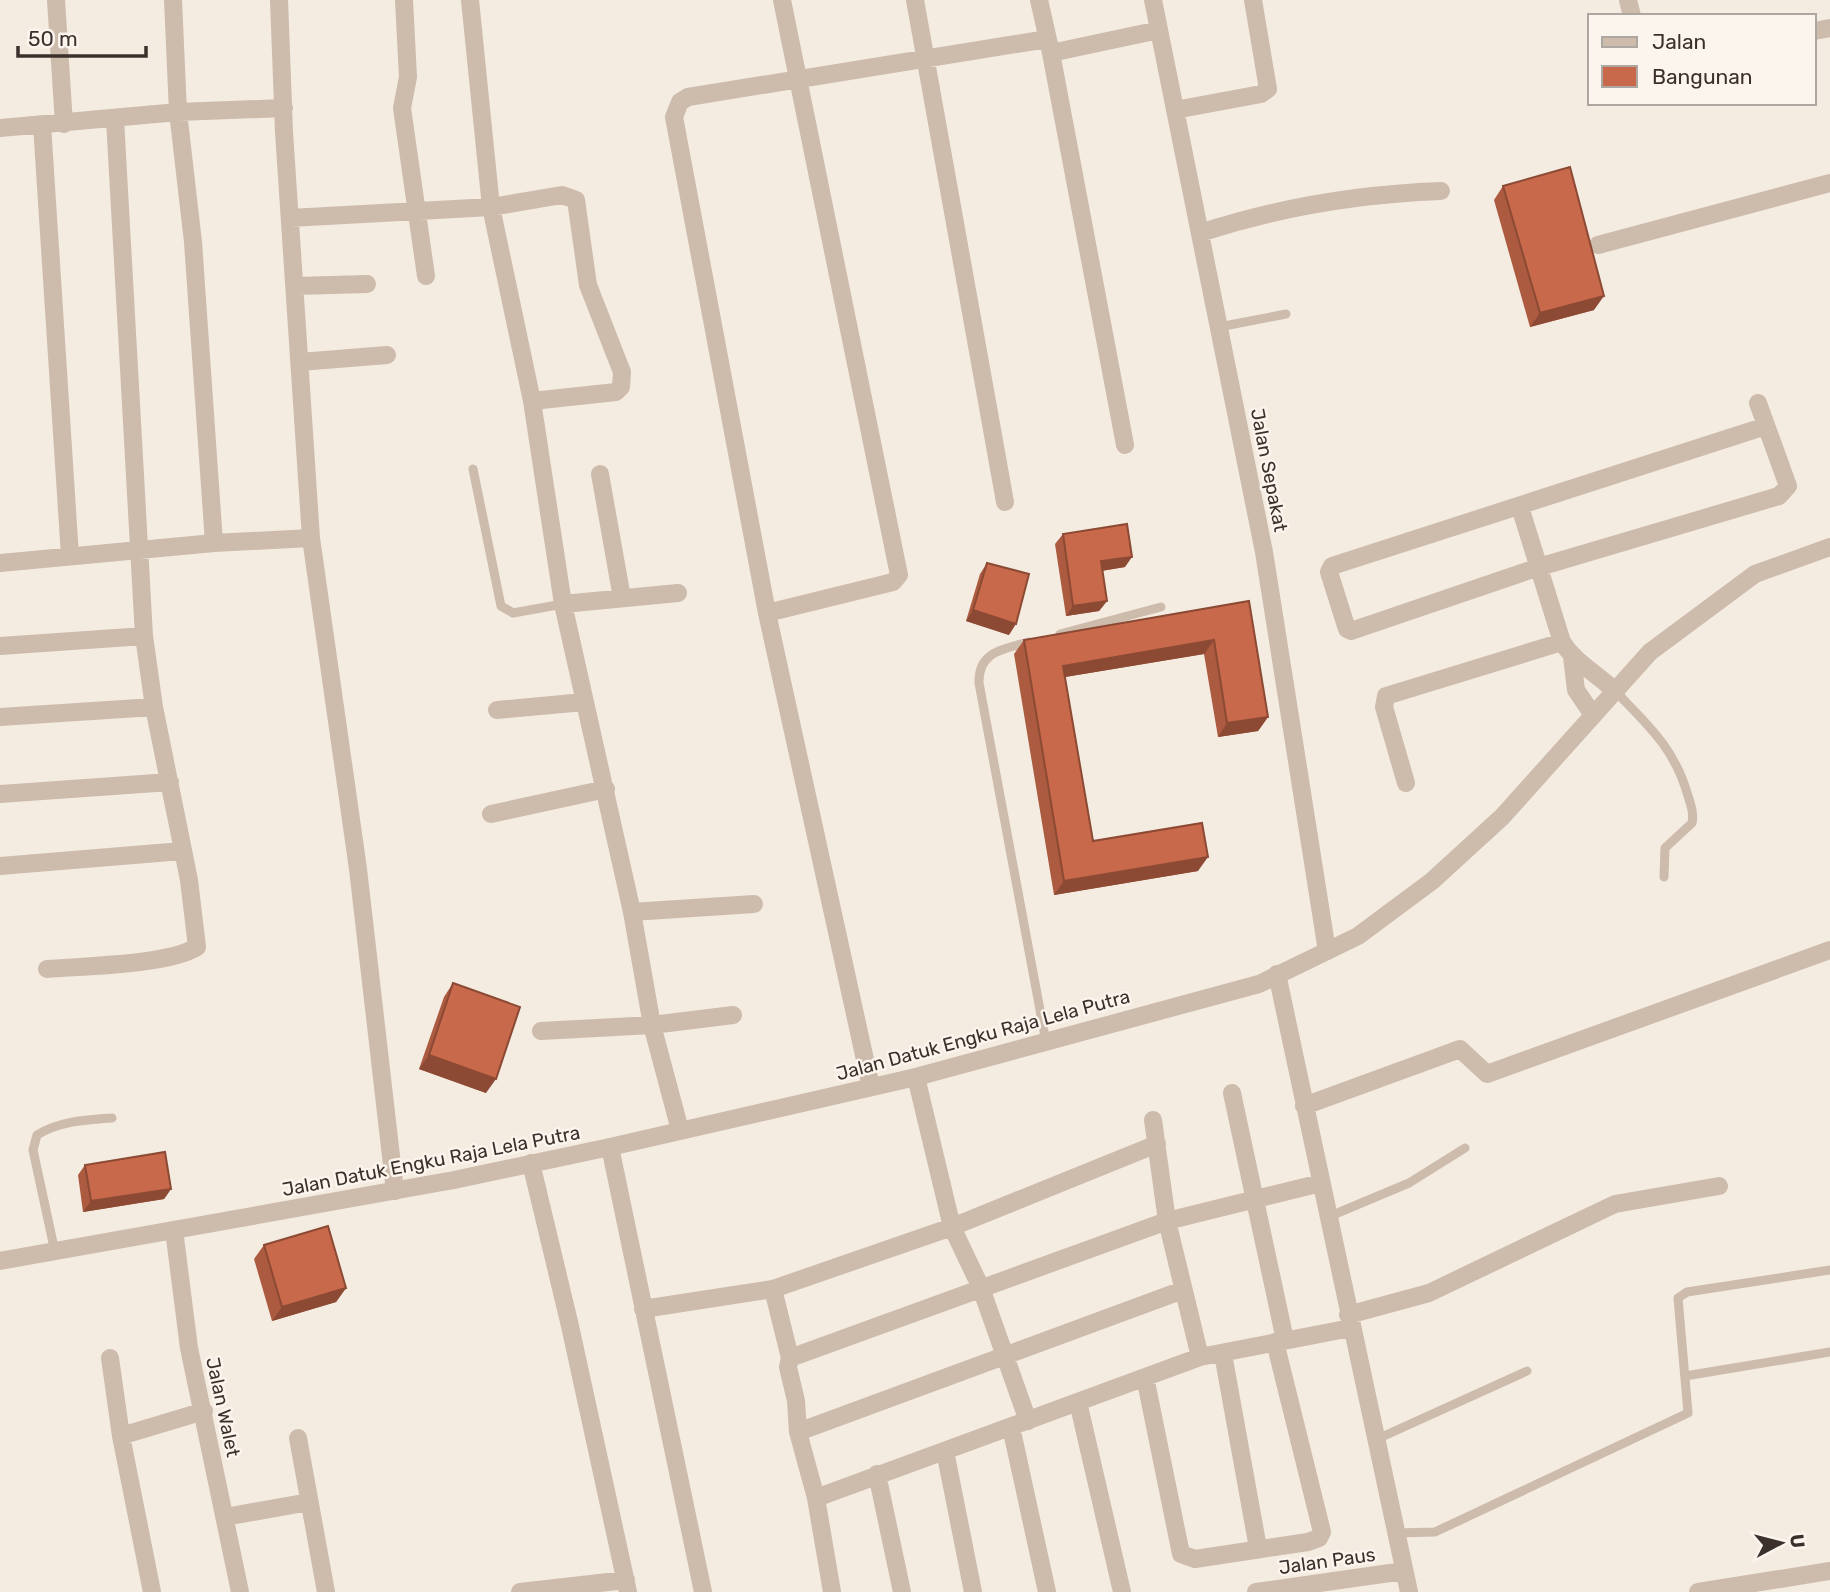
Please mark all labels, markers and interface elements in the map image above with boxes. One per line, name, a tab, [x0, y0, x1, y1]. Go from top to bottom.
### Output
scale bar	[18, 14, 145, 58]
legend	[1588, 14, 1816, 105]
text: 50 m	[28, 26, 78, 51]
text: Jalan	[1652, 29, 1706, 54]
text: Bangunan	[1652, 64, 1753, 89]
street label: Jalan Sepakat	[1246, 406, 1292, 534]
street label: Jalan Datuk Engku Raja Lela Putra	[834, 985, 1132, 1085]
street label: Jalan Datuk Engku Raja Lela Putra	[280, 1121, 582, 1201]
street label: Jalan Walet	[201, 1355, 245, 1460]
north arrow	[1746, 1508, 1816, 1578]
text: U	[1785, 1533, 1810, 1549]
street label: Jalan Paus	[1277, 1543, 1377, 1579]

